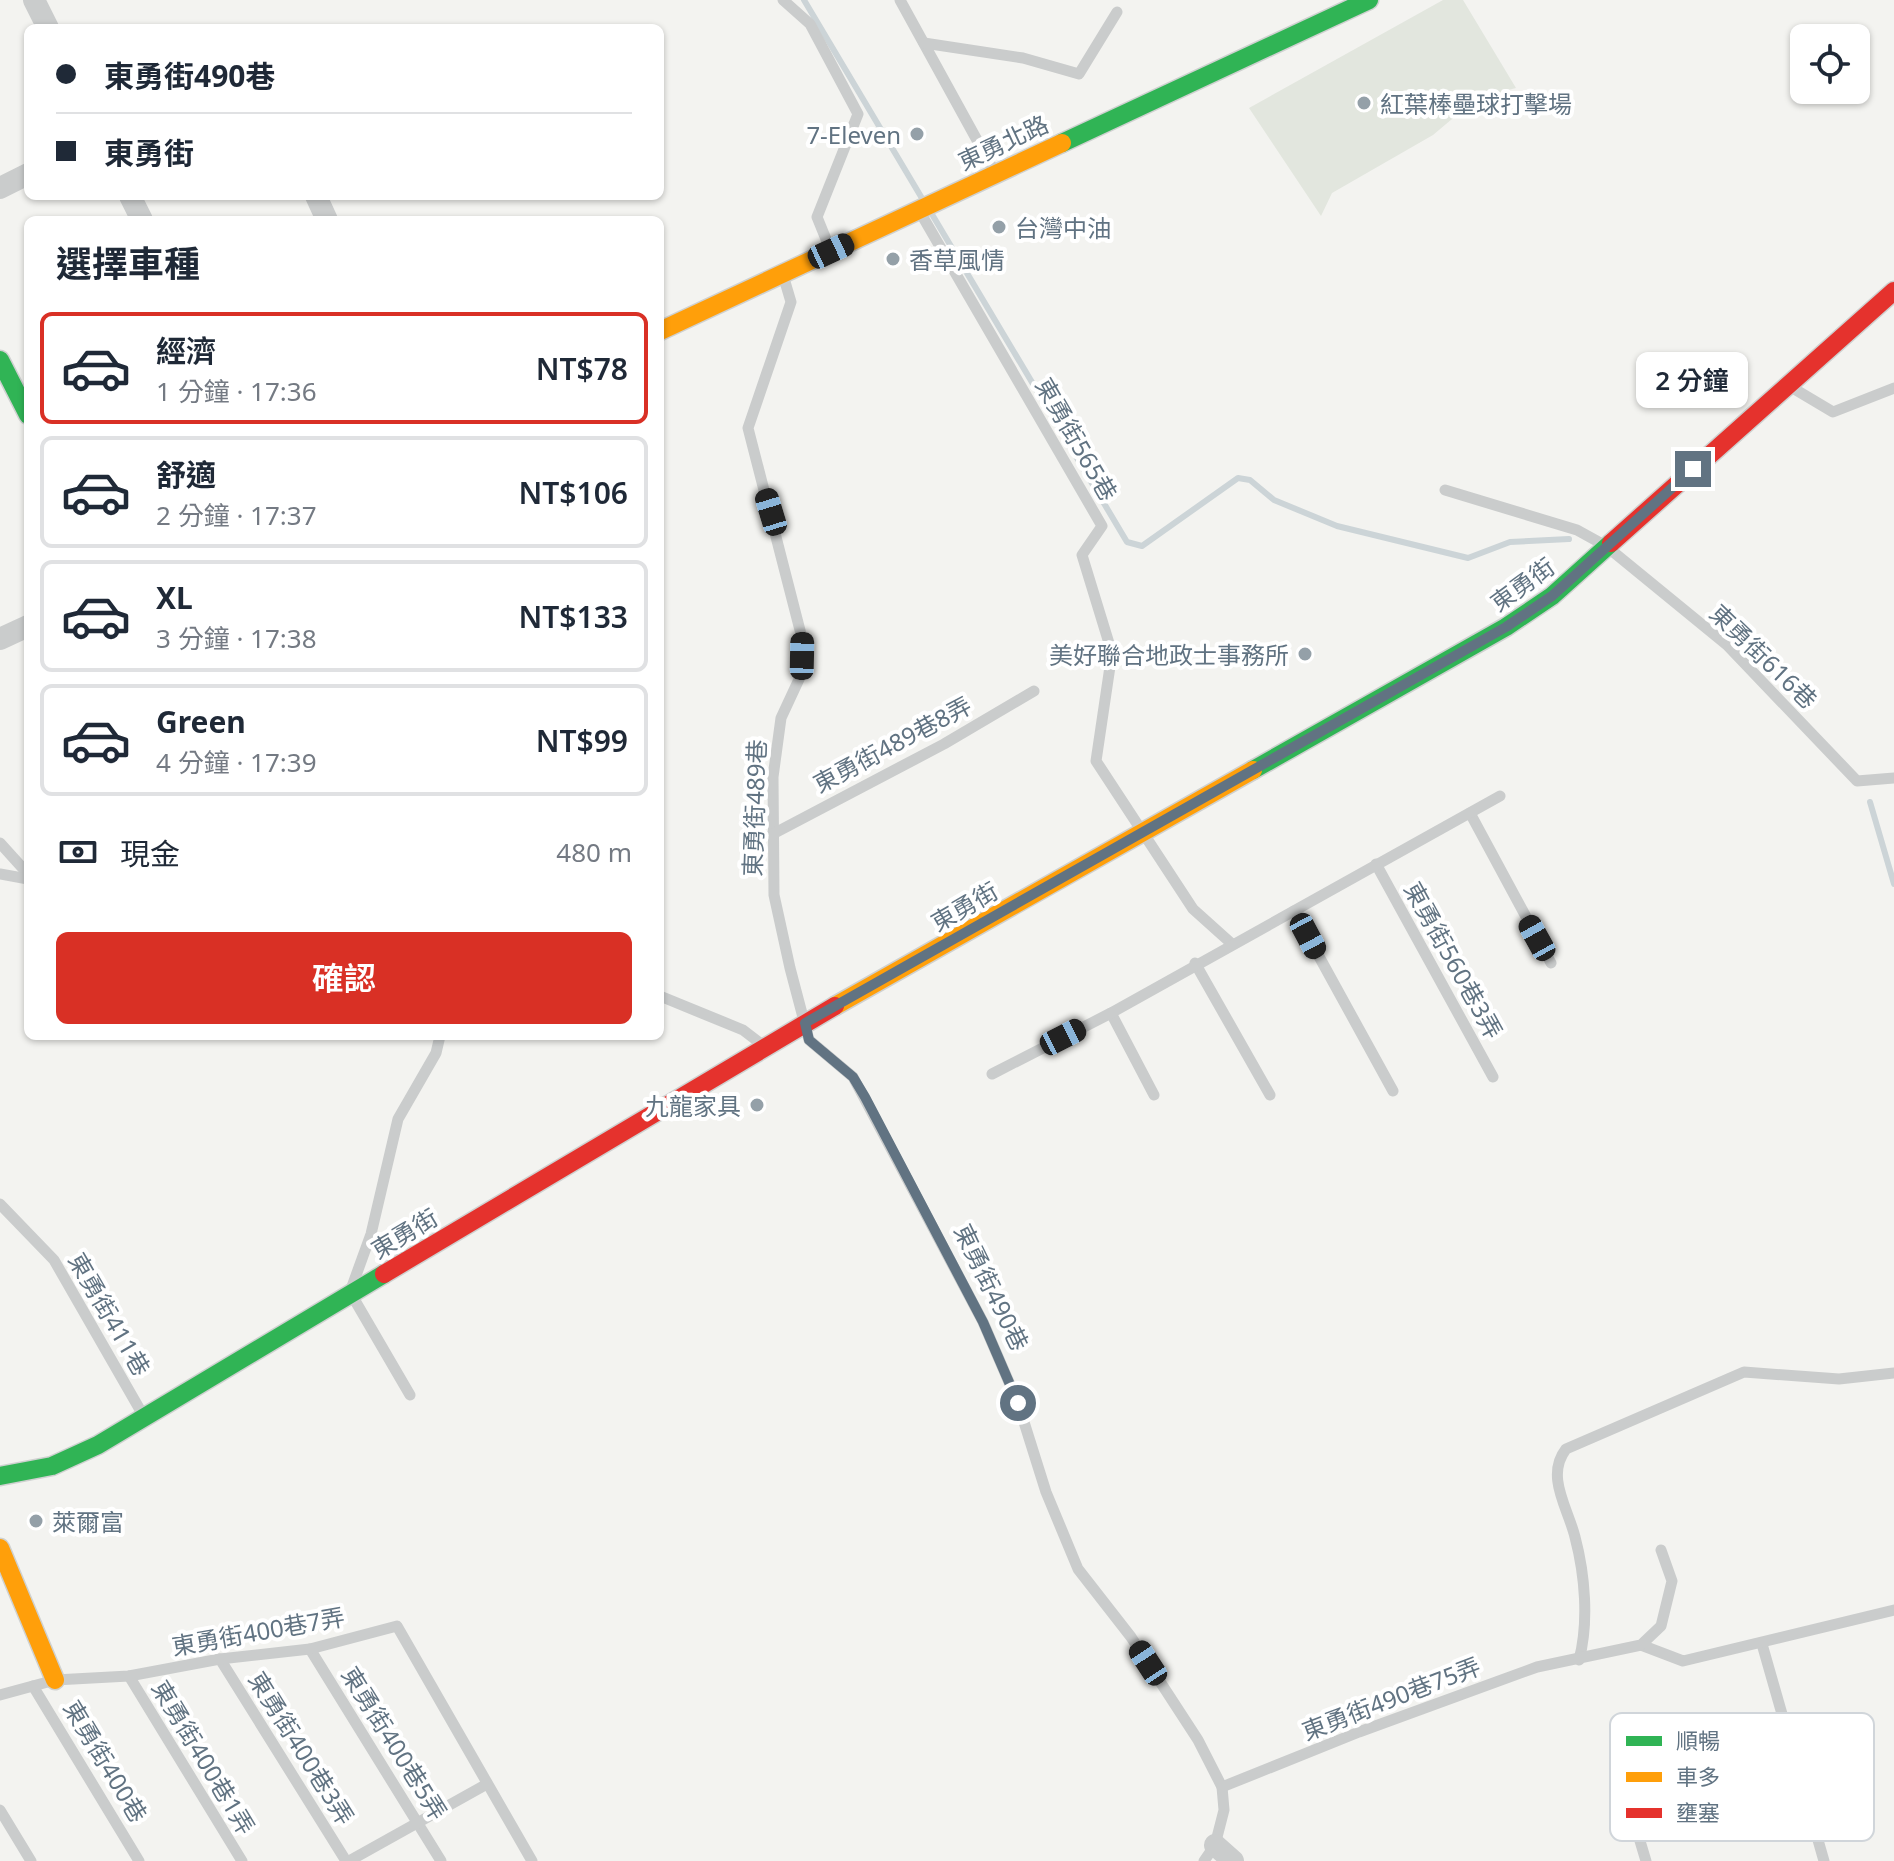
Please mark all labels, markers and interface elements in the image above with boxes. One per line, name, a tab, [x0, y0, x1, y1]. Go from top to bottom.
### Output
map controls	[1790, 24, 1870, 104]
button: locate	[1790, 24, 1870, 104]
text: 東勇街490巷	[104, 55, 275, 96]
place label: 紅葉棒壘球打擊場	[1380, 87, 1572, 120]
marker: 紅葉棒壘球打擊場	[1355, 94, 1373, 112]
street label: 東勇北路	[953, 107, 1053, 177]
place label: 7-Eleven	[806, 118, 901, 151]
marker: 7-Eleven	[908, 125, 926, 143]
text: 東勇街	[104, 132, 194, 173]
place label: 台灣中油	[1015, 211, 1111, 244]
marker: 台灣中油	[990, 218, 1008, 236]
car	[804, 230, 858, 272]
text: 選擇車種	[56, 239, 200, 288]
place label: 香草風情	[909, 243, 1005, 276]
marker: 香草風情	[884, 250, 902, 268]
text: 經濟	[156, 330, 216, 371]
icon: car	[60, 332, 132, 404]
text: NT$78	[536, 348, 628, 389]
callout: 2 分鐘	[1637, 353, 1749, 409]
text: 2 分鐘	[1655, 362, 1729, 398]
street label: 東勇街565巷	[1028, 371, 1126, 507]
text: 1 分鐘 · 17:36	[156, 373, 317, 409]
route end	[1675, 451, 1711, 487]
text: 舒適	[156, 454, 216, 495]
icon: car	[60, 456, 132, 528]
text: NT$106	[519, 472, 628, 513]
car	[753, 486, 789, 538]
text: 2 分鐘 · 17:37	[156, 497, 317, 533]
street label: 東勇街	[1483, 549, 1561, 619]
text: XL	[156, 577, 193, 618]
icon: car	[60, 580, 132, 652]
text: NT$133	[519, 596, 628, 637]
street label: 東勇街616巷	[1703, 596, 1825, 716]
text: 3 分鐘 · 17:38	[156, 620, 317, 656]
car	[790, 632, 814, 680]
place label: 美好聯合地政士事務所	[1049, 638, 1289, 671]
marker: 美好聯合地政士事務所	[1296, 645, 1314, 663]
street label: 東勇街489巷8弄	[807, 688, 977, 800]
text: Green	[156, 701, 246, 742]
icon: car	[60, 704, 132, 776]
text: NT$99	[536, 720, 628, 761]
street label: 東勇街489巷	[735, 739, 773, 877]
text: 4 分鐘 · 17:39	[156, 744, 317, 780]
icon: cash	[56, 830, 100, 874]
text: 現金	[120, 833, 180, 874]
text: 480 m	[556, 834, 632, 870]
street label: 東勇街	[925, 874, 1003, 938]
street label: 東勇街560巷3弄	[1397, 876, 1511, 1044]
car	[1286, 909, 1330, 963]
car	[1515, 911, 1559, 965]
button: 確認	[56, 932, 632, 1024]
car	[1036, 1015, 1090, 1059]
place label: 九龍家具	[645, 1089, 741, 1122]
marker: 九龍家具	[748, 1096, 766, 1114]
street label: 東勇街	[365, 1200, 443, 1266]
street label: 東勇街490巷	[947, 1218, 1037, 1356]
street label: 東勇街411巷	[61, 1246, 159, 1382]
route start	[1000, 1385, 1036, 1421]
place label: 萊爾富	[52, 1505, 124, 1538]
marker: 萊爾富	[27, 1512, 45, 1530]
street label: 東勇街400巷7弄	[169, 1600, 347, 1662]
car	[1125, 1636, 1171, 1690]
street label: 東勇街490巷75弄	[1297, 1649, 1485, 1747]
street label: 東勇街400巷5弄	[335, 1660, 455, 1826]
street label: 東勇街400巷3弄	[242, 1665, 362, 1831]
street label: 東勇街400巷1弄	[145, 1674, 263, 1840]
street label: 東勇街400巷	[57, 1694, 155, 1828]
legend	[1610, 1713, 1874, 1841]
text: 順暢	[1676, 1725, 1720, 1755]
text: 車多	[1676, 1761, 1720, 1791]
text: 壅塞	[1676, 1797, 1720, 1827]

